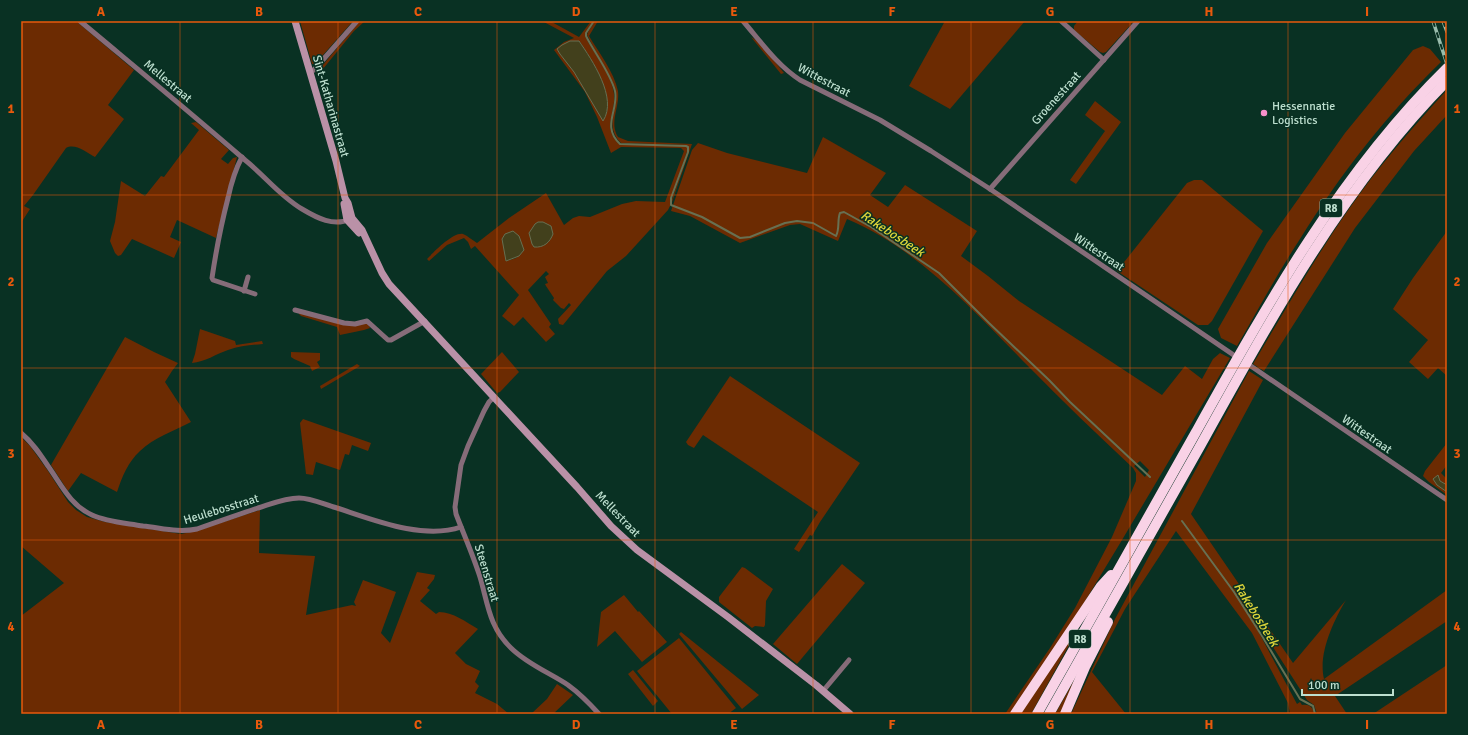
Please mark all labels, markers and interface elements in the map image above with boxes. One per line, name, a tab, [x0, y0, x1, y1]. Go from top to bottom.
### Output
text: A	[97, 4, 106, 20]
text: B	[255, 4, 263, 20]
text: C	[414, 4, 422, 20]
text: D	[572, 4, 581, 20]
text: E	[730, 4, 738, 20]
text: F	[889, 4, 896, 20]
text: G	[1046, 4, 1054, 20]
text: H	[1205, 4, 1213, 20]
text: I	[1365, 4, 1369, 20]
street label: Sint-Katharinastraat	[309, 53, 352, 159]
street label: Mellestraat	[140, 57, 195, 106]
street label: Wittestraat	[795, 60, 853, 101]
street label: Groenestraat	[1028, 69, 1084, 128]
place label: Hessennatie Logistics	[1272, 99, 1335, 128]
text: 1	[7, 101, 15, 117]
text: 1	[1453, 101, 1461, 117]
marker: Hessennatie Logistics	[1259, 108, 1269, 118]
road number: R8	[1320, 199, 1342, 217]
water label: Rakebosbeek	[858, 207, 929, 261]
street label: Wittestraat	[1071, 230, 1127, 275]
text: 2	[7, 274, 15, 290]
text: 2	[1453, 274, 1461, 290]
street label: Wittestraat	[1339, 412, 1395, 457]
text: 3	[7, 446, 15, 462]
text: 3	[1453, 446, 1461, 462]
street label: Mellestraat	[592, 488, 643, 541]
street label: Heulebosstraat	[182, 491, 261, 528]
street label: Steenstraat	[471, 543, 502, 604]
water label: Rakebosbeek	[1230, 579, 1283, 651]
text: 4	[7, 619, 15, 635]
text: 4	[1453, 619, 1461, 635]
road number: R8	[1069, 630, 1091, 648]
scale bar	[1302, 671, 1393, 697]
text: 100 m	[1308, 678, 1340, 693]
text: A	[97, 717, 106, 733]
text: B	[255, 717, 263, 733]
text: C	[414, 717, 422, 733]
text: D	[572, 717, 581, 733]
text: E	[730, 717, 738, 733]
text: F	[889, 717, 896, 733]
text: G	[1046, 717, 1054, 733]
text: H	[1205, 717, 1213, 733]
text: I	[1365, 717, 1369, 733]

